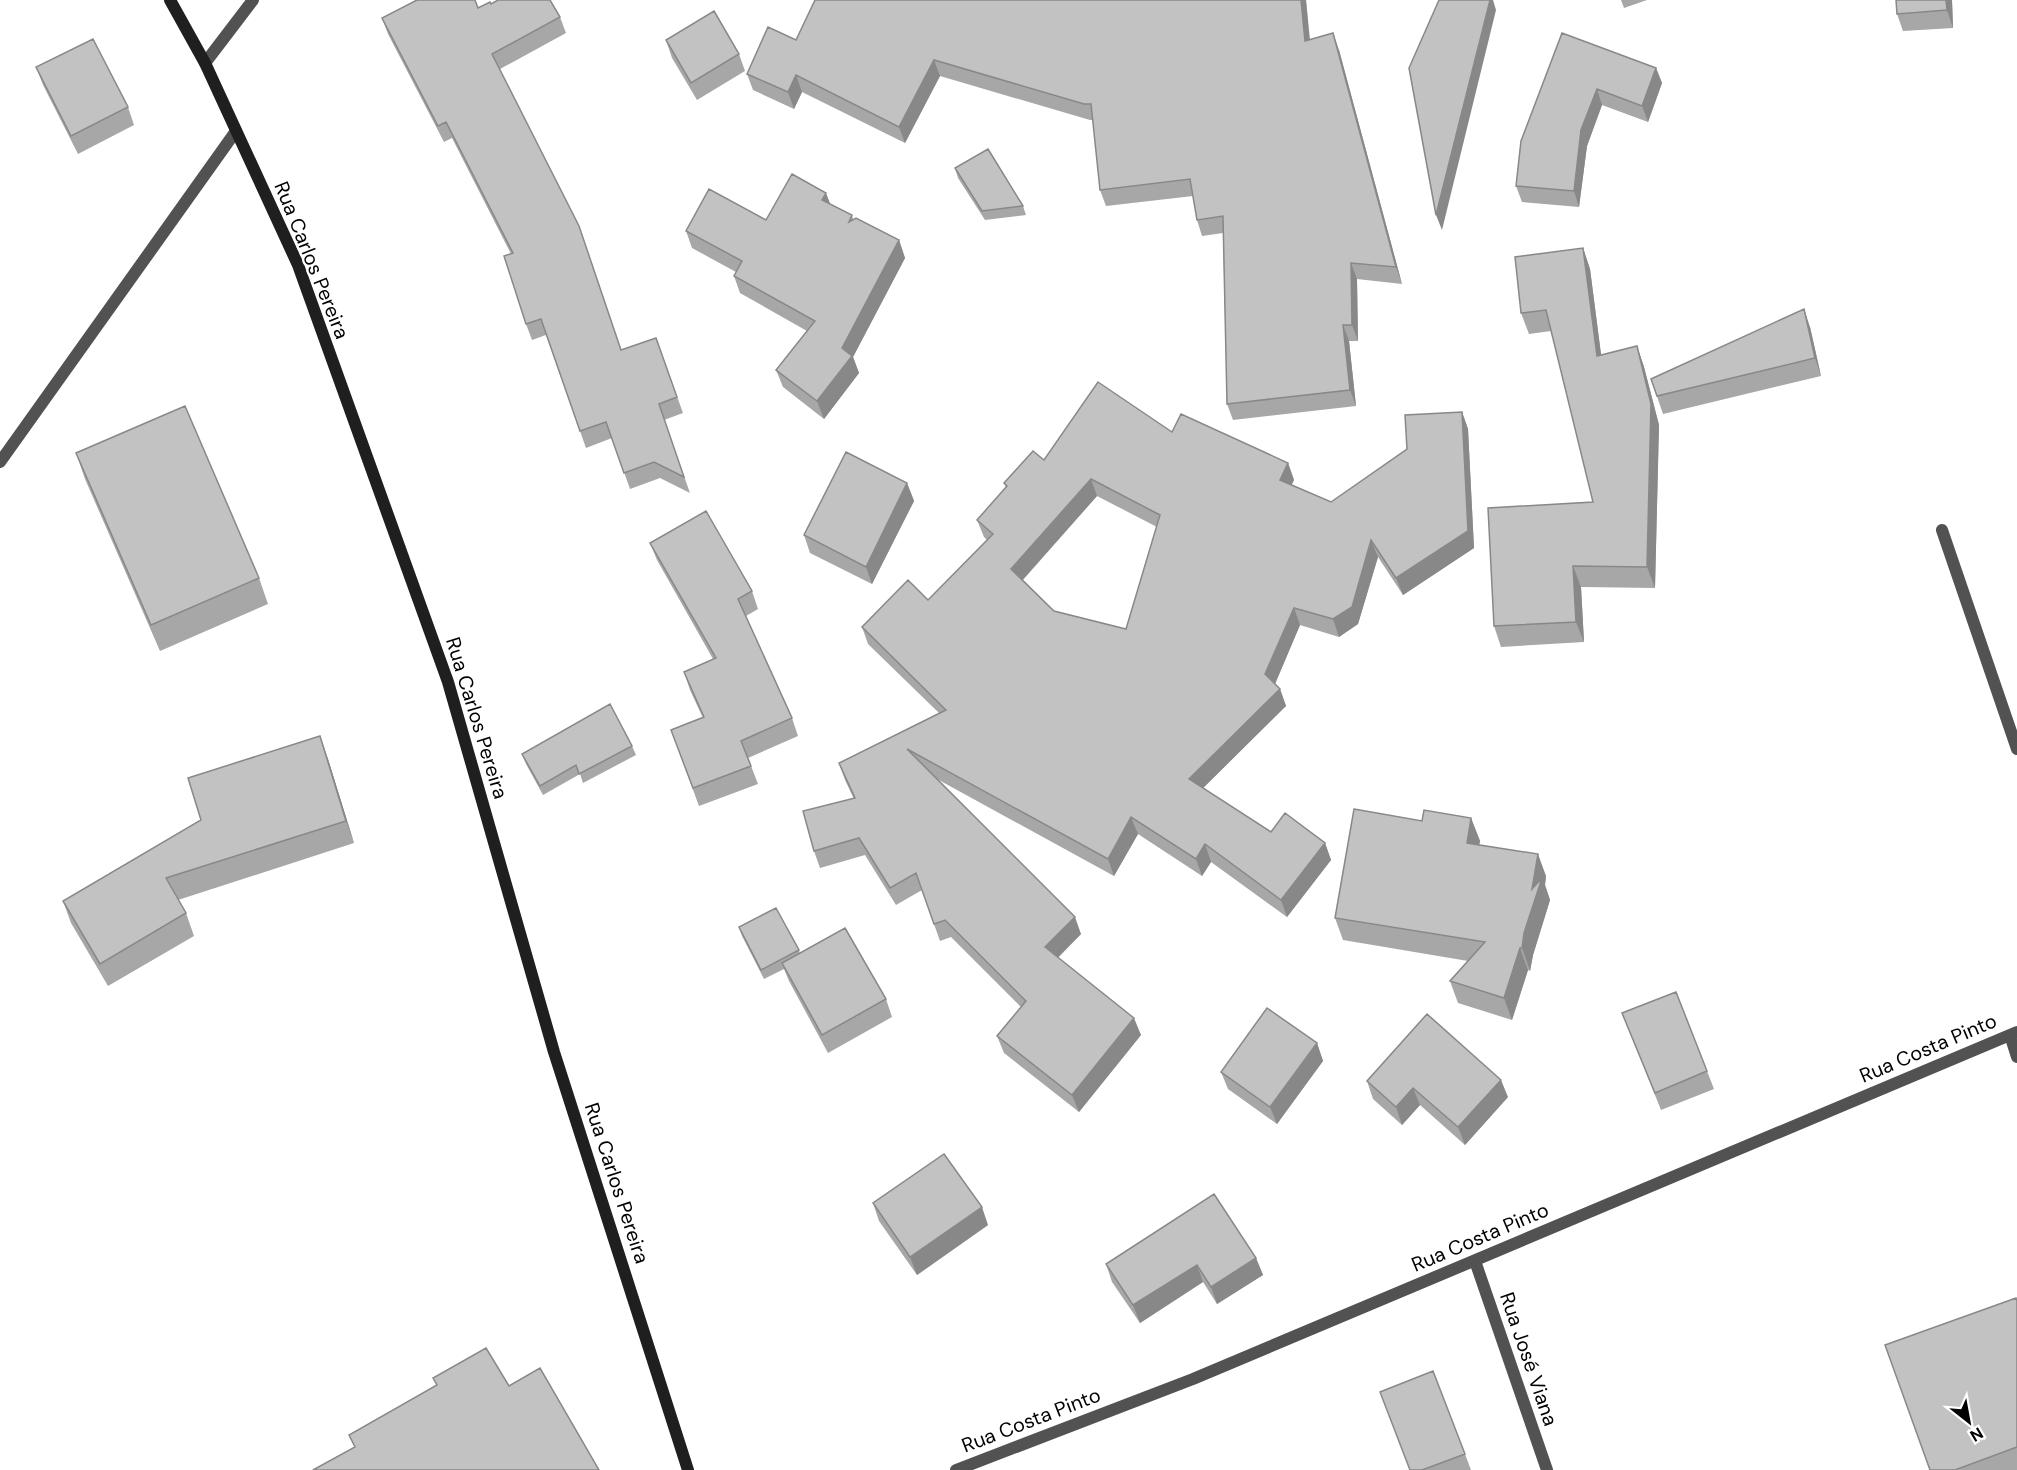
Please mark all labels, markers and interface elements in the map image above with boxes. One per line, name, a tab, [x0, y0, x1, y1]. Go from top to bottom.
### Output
street label: Rua Carlos Pereira	[269, 177, 355, 343]
street label: Rua Carlos Pereira	[440, 634, 514, 802]
street label: Rua Costa Pinto	[1855, 1007, 2001, 1089]
street label: Rua Carlos Pereira	[579, 1099, 655, 1267]
street label: Rua Costa Pinto	[1407, 1196, 1553, 1278]
street label: Rua José Viana	[1494, 1289, 1564, 1429]
street label: Rua Costa Pinto	[958, 1382, 1104, 1458]
north arrow	[1939, 1392, 1999, 1452]
text: N	[1966, 1422, 1987, 1446]

